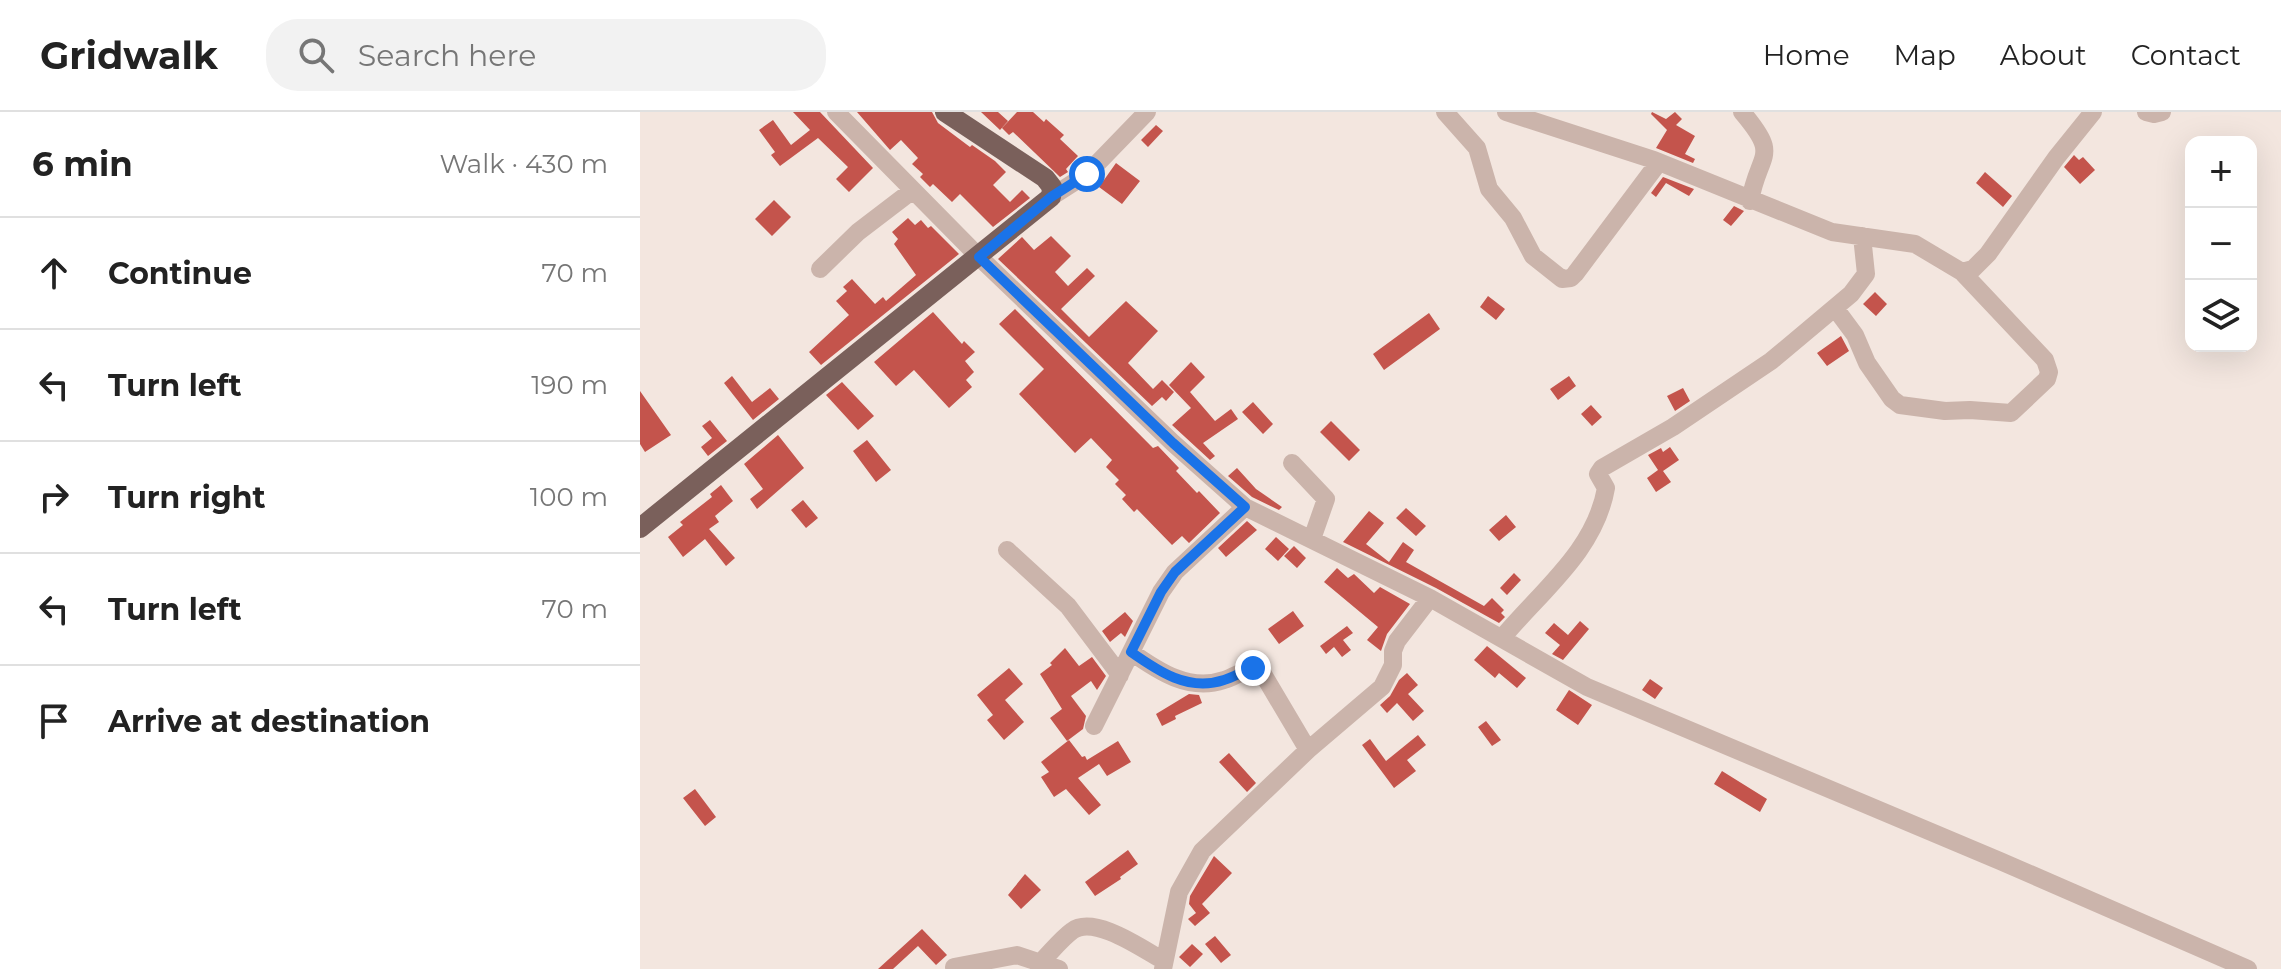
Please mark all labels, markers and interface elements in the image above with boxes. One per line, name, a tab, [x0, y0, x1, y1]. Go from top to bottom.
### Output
search box	[266, 19, 826, 91]
text: Gridwalk	[40, 32, 218, 79]
icon: search	[294, 33, 338, 77]
text: Search here	[358, 37, 536, 74]
text: Home	[1763, 38, 1850, 72]
text: Map	[1894, 38, 1956, 72]
text: About	[2000, 38, 2087, 72]
text: Contact	[2131, 38, 2241, 72]
map controls	[2185, 136, 2257, 352]
button: +	[2185, 136, 2257, 208]
text: 6 min	[32, 143, 133, 185]
text: Walk · 430 m	[439, 148, 608, 180]
route start	[1069, 156, 1105, 192]
button: −	[2185, 208, 2257, 280]
icon: ahead	[32, 251, 76, 295]
text: Continue	[108, 255, 252, 292]
text: 70 m	[542, 257, 608, 289]
button: layers	[2185, 280, 2257, 352]
icon: left	[32, 363, 76, 407]
text: Turn left	[108, 367, 241, 404]
text: 190 m	[531, 369, 608, 401]
icon: right	[32, 475, 76, 519]
text: Turn right	[108, 479, 265, 516]
text: 100 m	[530, 481, 608, 513]
icon: left	[32, 587, 76, 631]
text: Turn left	[108, 591, 241, 628]
text: 70 m	[542, 593, 608, 625]
route end	[1235, 650, 1271, 686]
icon: arrive	[32, 699, 76, 743]
text: Arrive at destination	[108, 703, 430, 740]

